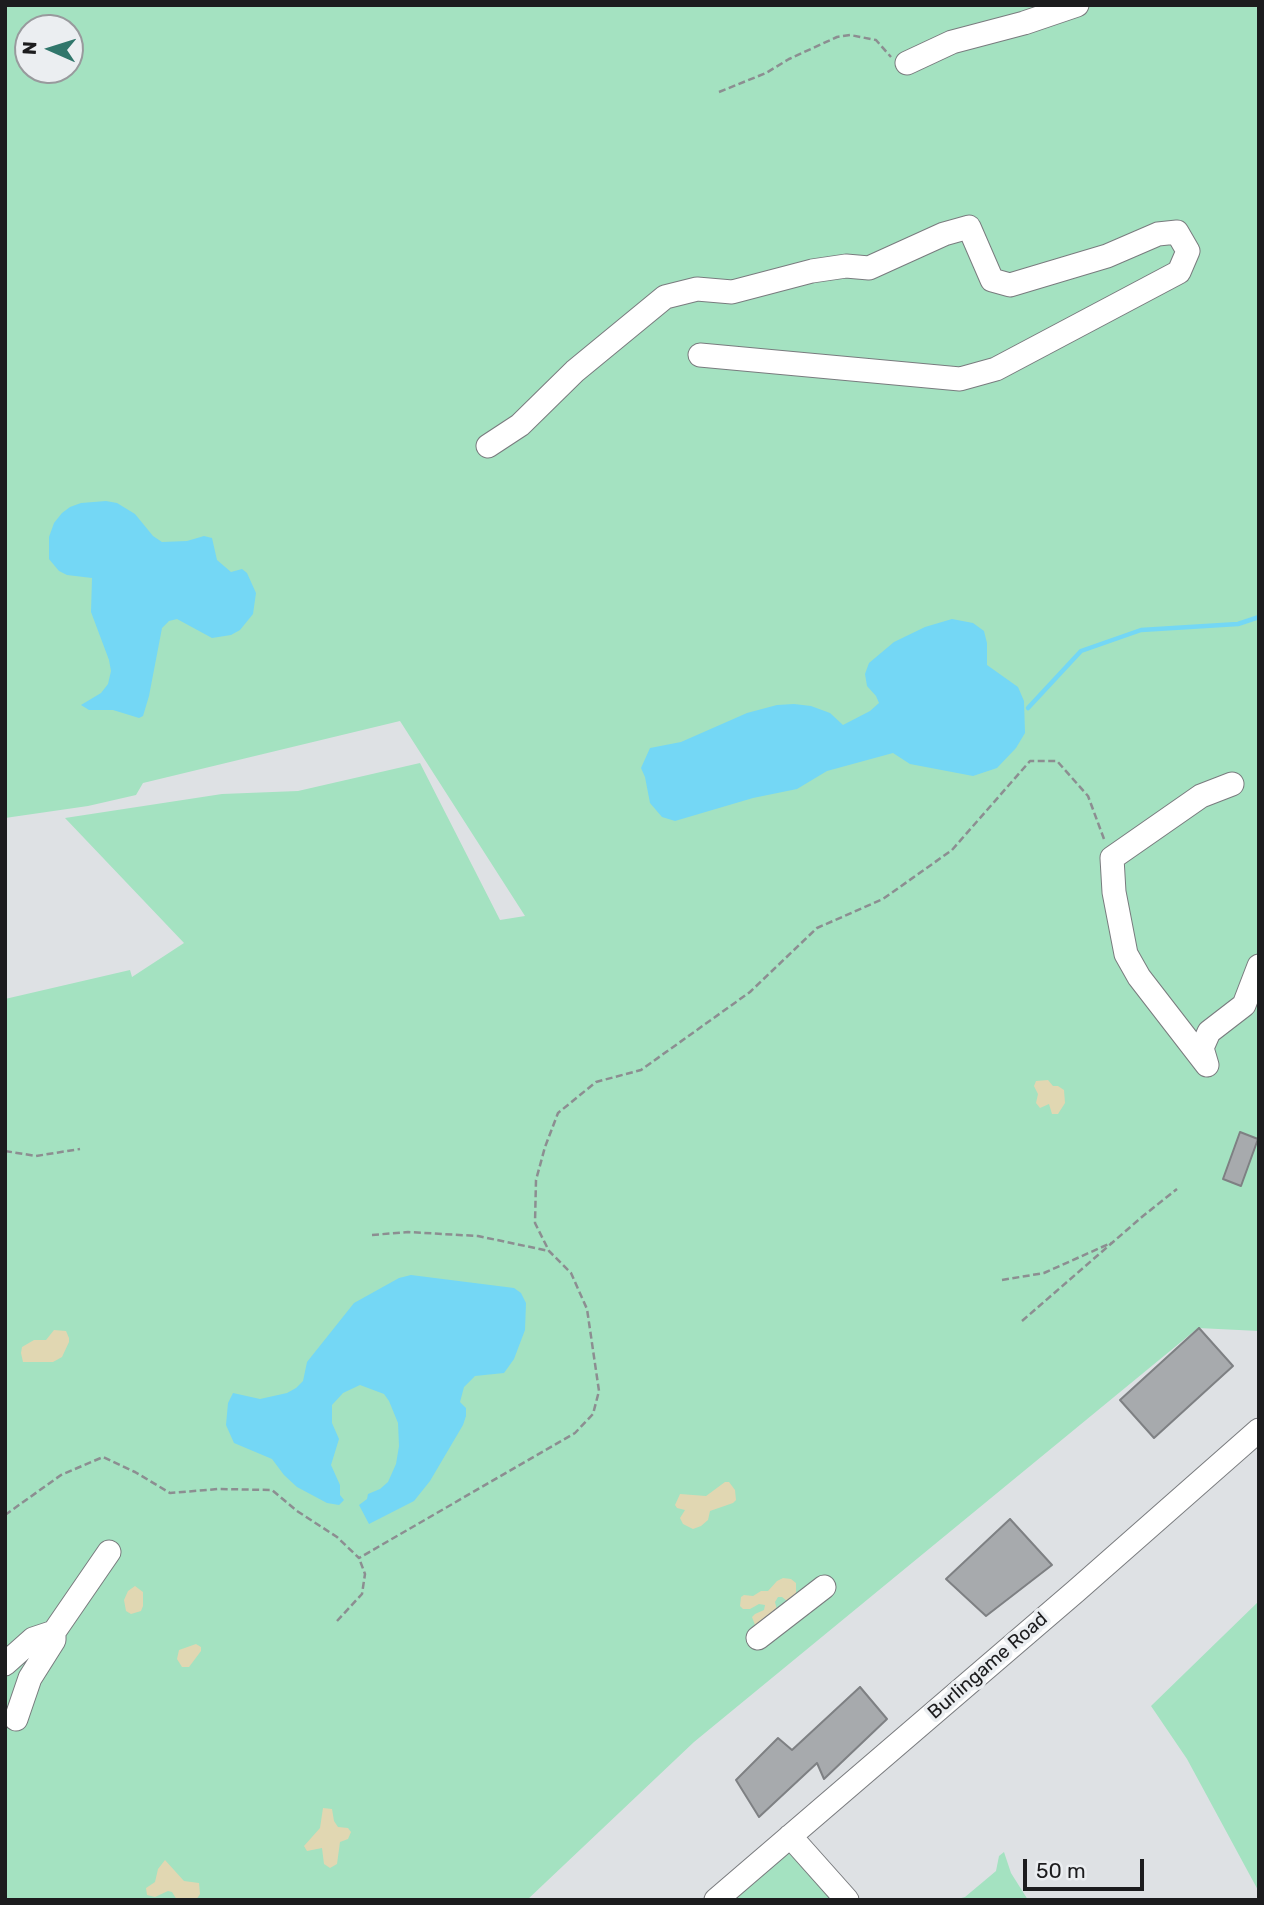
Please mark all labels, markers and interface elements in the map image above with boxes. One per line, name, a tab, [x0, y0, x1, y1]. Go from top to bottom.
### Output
north arrow	[14, 14, 84, 84]
text: N	[18, 41, 41, 55]
street label: Burlingame Road	[923, 1608, 1053, 1724]
scale bar	[1026, 1846, 1147, 1890]
text: 50 m	[1036, 1858, 1086, 1883]

